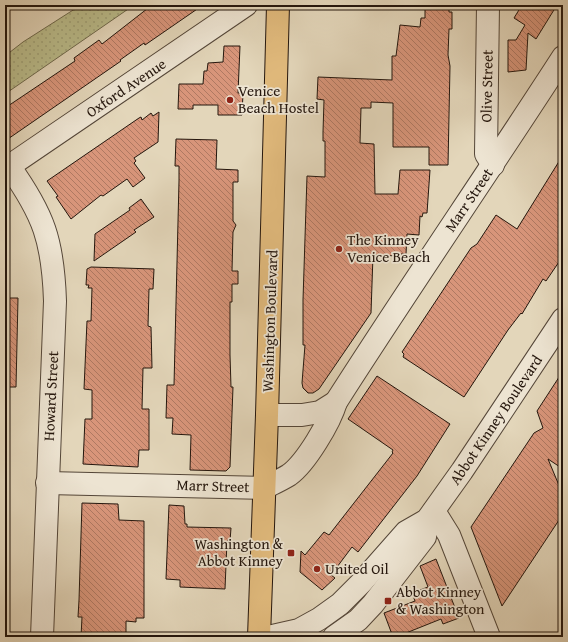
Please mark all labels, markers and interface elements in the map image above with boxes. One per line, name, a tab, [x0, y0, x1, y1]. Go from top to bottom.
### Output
street label: Olive Street	[475, 49, 498, 123]
street label: Oxford Avenue	[81, 53, 170, 122]
place label: Venice Beach Hostel	[238, 80, 319, 118]
marker: Venice Beach Hostel	[225, 95, 235, 105]
street label: Marr Street	[439, 163, 498, 236]
place label: The Kinney Venice Beach	[347, 229, 431, 267]
marker: The Kinney Venice Beach	[334, 244, 344, 254]
street label: Washington Boulevard	[257, 250, 282, 392]
street label: Howard Street	[38, 350, 63, 442]
street label: Abbot Kinney Boulevard	[444, 351, 547, 489]
street label: Marr Street	[176, 474, 251, 497]
place label: Washington & Abbot Kinney	[194, 533, 284, 571]
marker: Washington & Abbot Kinney	[286, 548, 296, 558]
place label: United Oil	[325, 558, 389, 579]
marker: United Oil	[312, 564, 322, 574]
place label: Abbot Kinney & Washington	[396, 581, 485, 619]
marker: Abbot Kinney & Washington	[383, 596, 393, 606]

